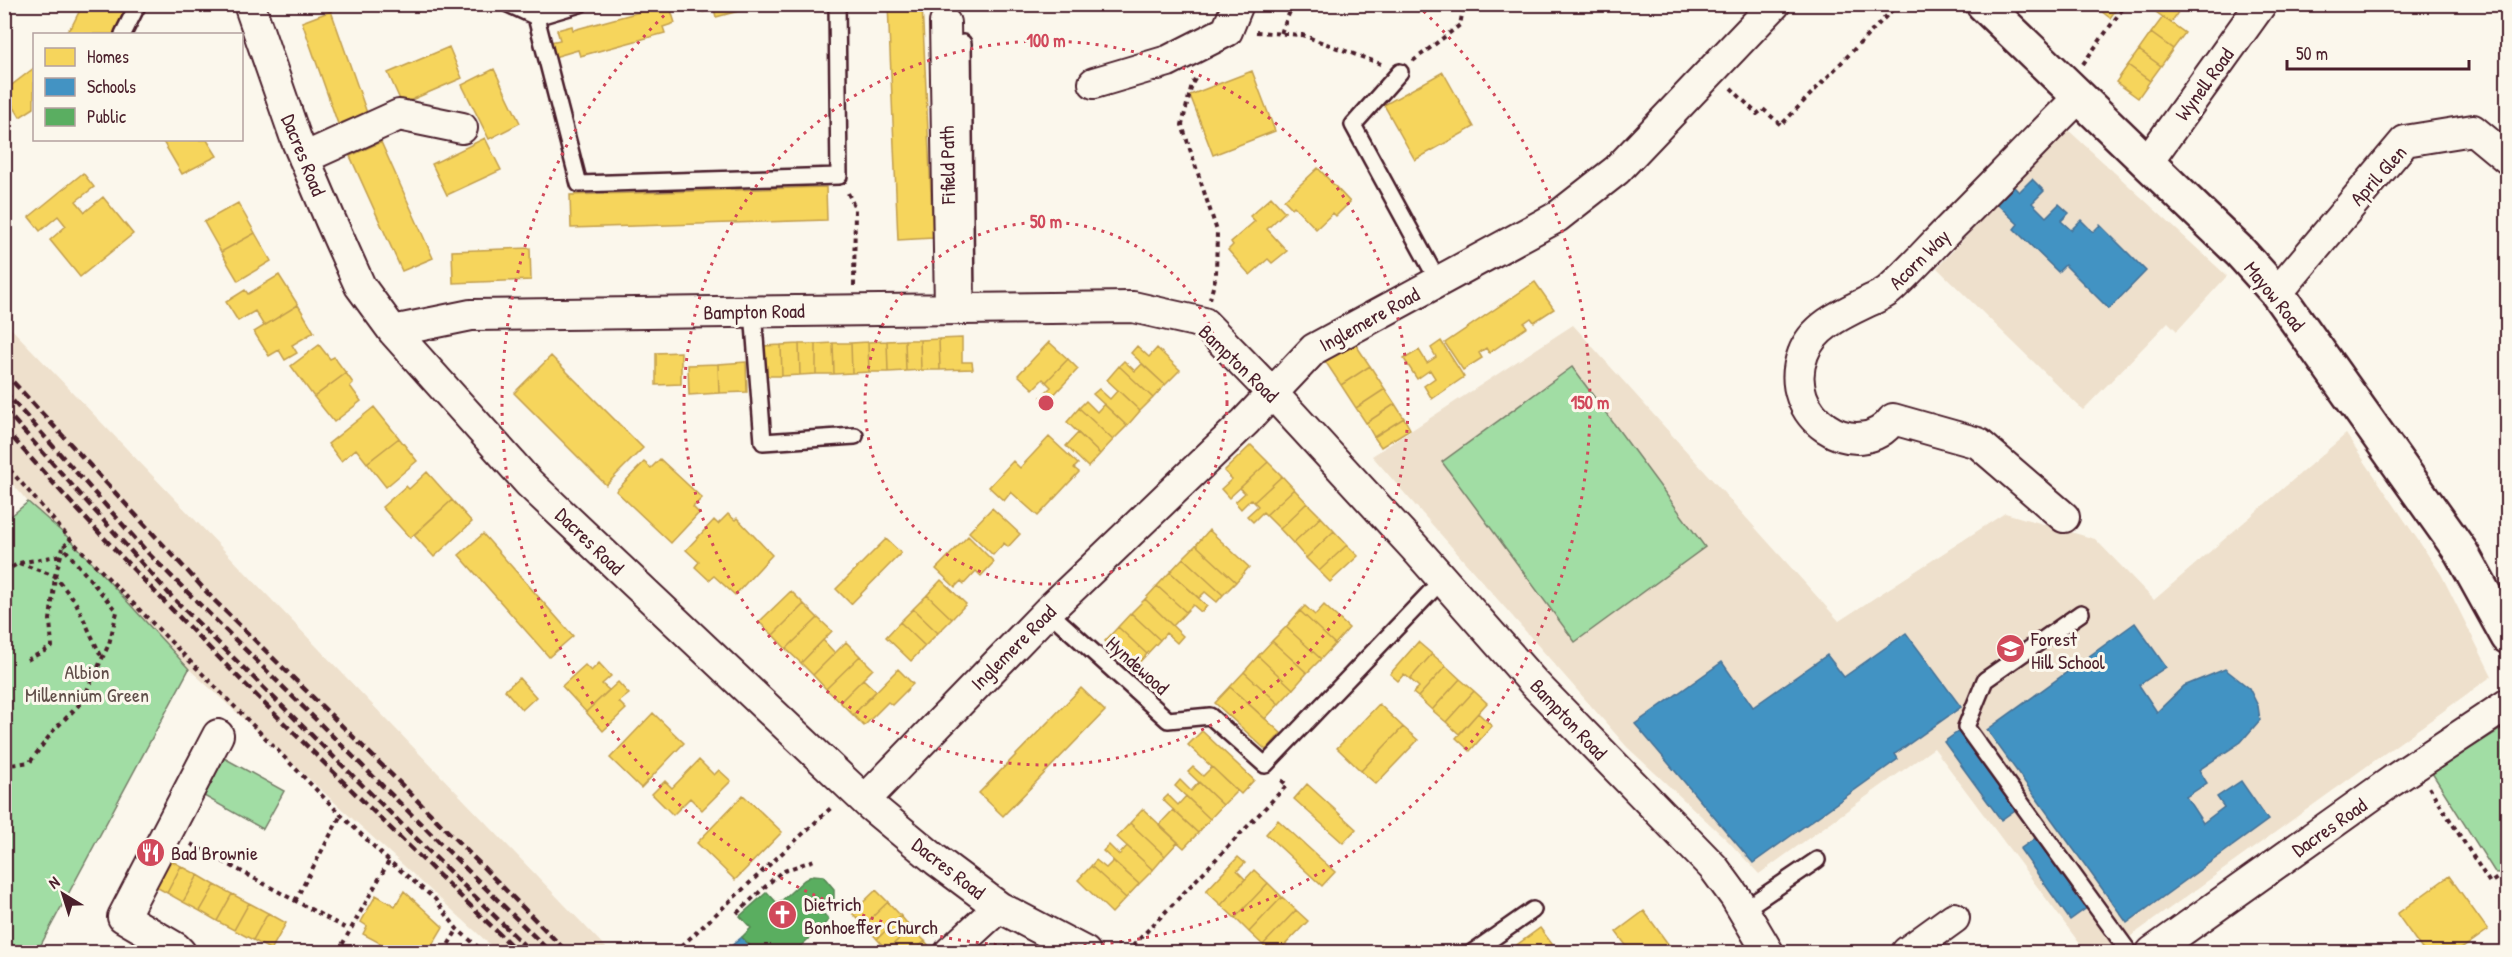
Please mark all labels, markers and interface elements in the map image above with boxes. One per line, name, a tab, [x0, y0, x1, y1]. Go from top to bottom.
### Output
text: 100 m	[1026, 28, 1066, 53]
legend	[33, 33, 243, 141]
scale bar	[2287, 33, 2468, 71]
text: 50 m	[2296, 41, 2328, 66]
street label: Wynell Road	[2168, 42, 2240, 126]
text: Homes	[87, 44, 129, 69]
text: Schools	[87, 74, 136, 99]
text: Public	[87, 104, 126, 129]
street label: Dacres Road	[275, 110, 333, 200]
street label: Fifield Path	[933, 126, 961, 205]
street label: April Glen	[2344, 139, 2412, 211]
text: 50 m	[1030, 209, 1062, 234]
street label: Acorn Way	[1883, 223, 1955, 295]
street label: Mayow Road	[2238, 255, 2312, 337]
street label: Inglemere Road	[1314, 280, 1424, 358]
street label: Bampton Road	[703, 297, 805, 325]
street label: Bampton Road	[1193, 318, 1285, 408]
text: 150 m	[1571, 390, 1609, 415]
centre of rings	[1036, 393, 1056, 413]
street label: Dacres Road	[550, 501, 630, 581]
street label: Inglemere Road	[964, 598, 1062, 696]
place label: Forest Hill School	[2030, 625, 2106, 675]
street label: Hyndewood	[1101, 630, 1175, 701]
school or university icon: Forest Hill School	[1994, 633, 2026, 665]
park label: Albion Millennium Green	[25, 658, 149, 708]
street label: Bampton Road	[1525, 673, 1614, 765]
street label: Dacres Road	[2286, 791, 2372, 863]
street label: Dacres Road	[907, 831, 991, 905]
restaurant icon: Bad Brownie	[134, 836, 166, 868]
place label: Bad Brownie	[171, 839, 258, 866]
north arrow	[33, 864, 93, 924]
text: N	[44, 871, 64, 893]
place label: Dietrich Bonhoeffer Church	[804, 890, 938, 940]
church icon: Dietrich Bonhoeffer Church	[767, 898, 799, 930]

